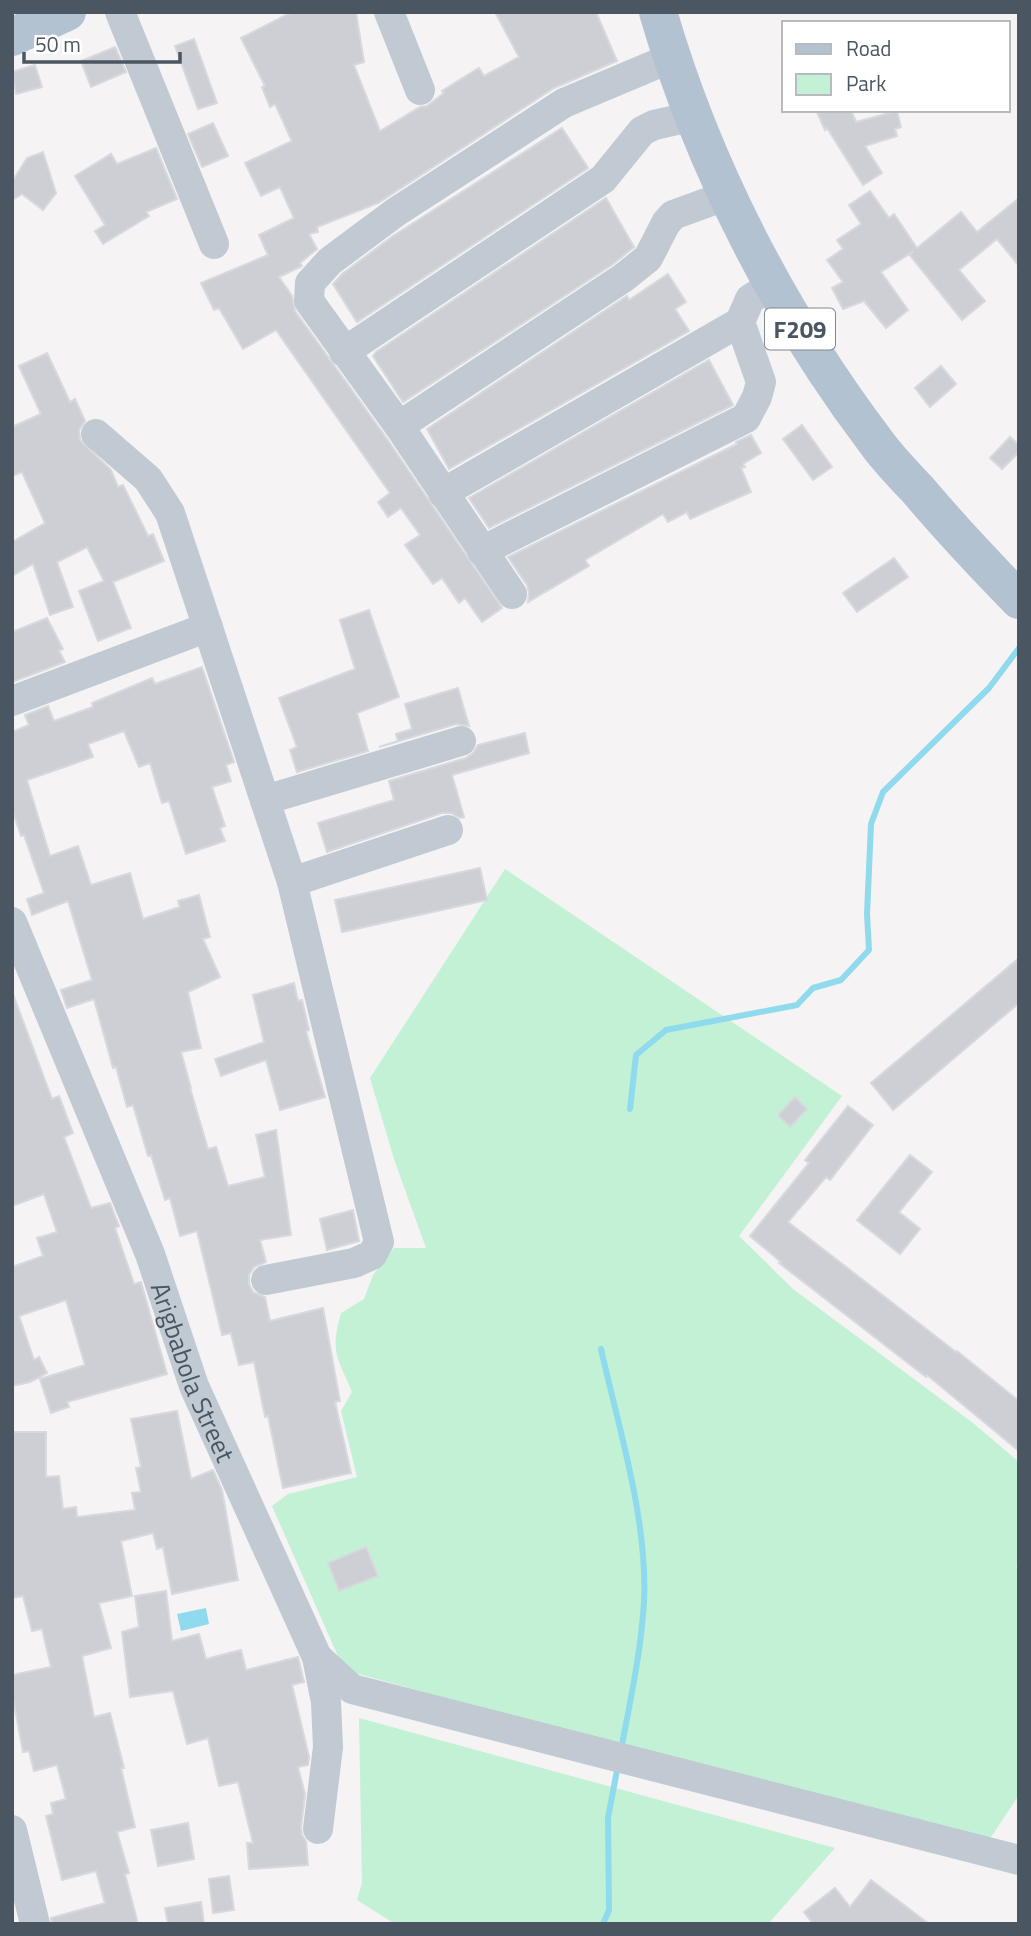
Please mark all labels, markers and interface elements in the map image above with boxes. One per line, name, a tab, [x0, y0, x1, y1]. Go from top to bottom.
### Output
scale bar	[24, 21, 180, 65]
legend	[782, 21, 1010, 112]
text: 50 m	[35, 28, 81, 60]
text: Road	[846, 32, 891, 64]
text: Park	[846, 67, 886, 99]
road number: F209	[765, 308, 835, 350]
street label: Arigbabola Street	[141, 1277, 245, 1468]

